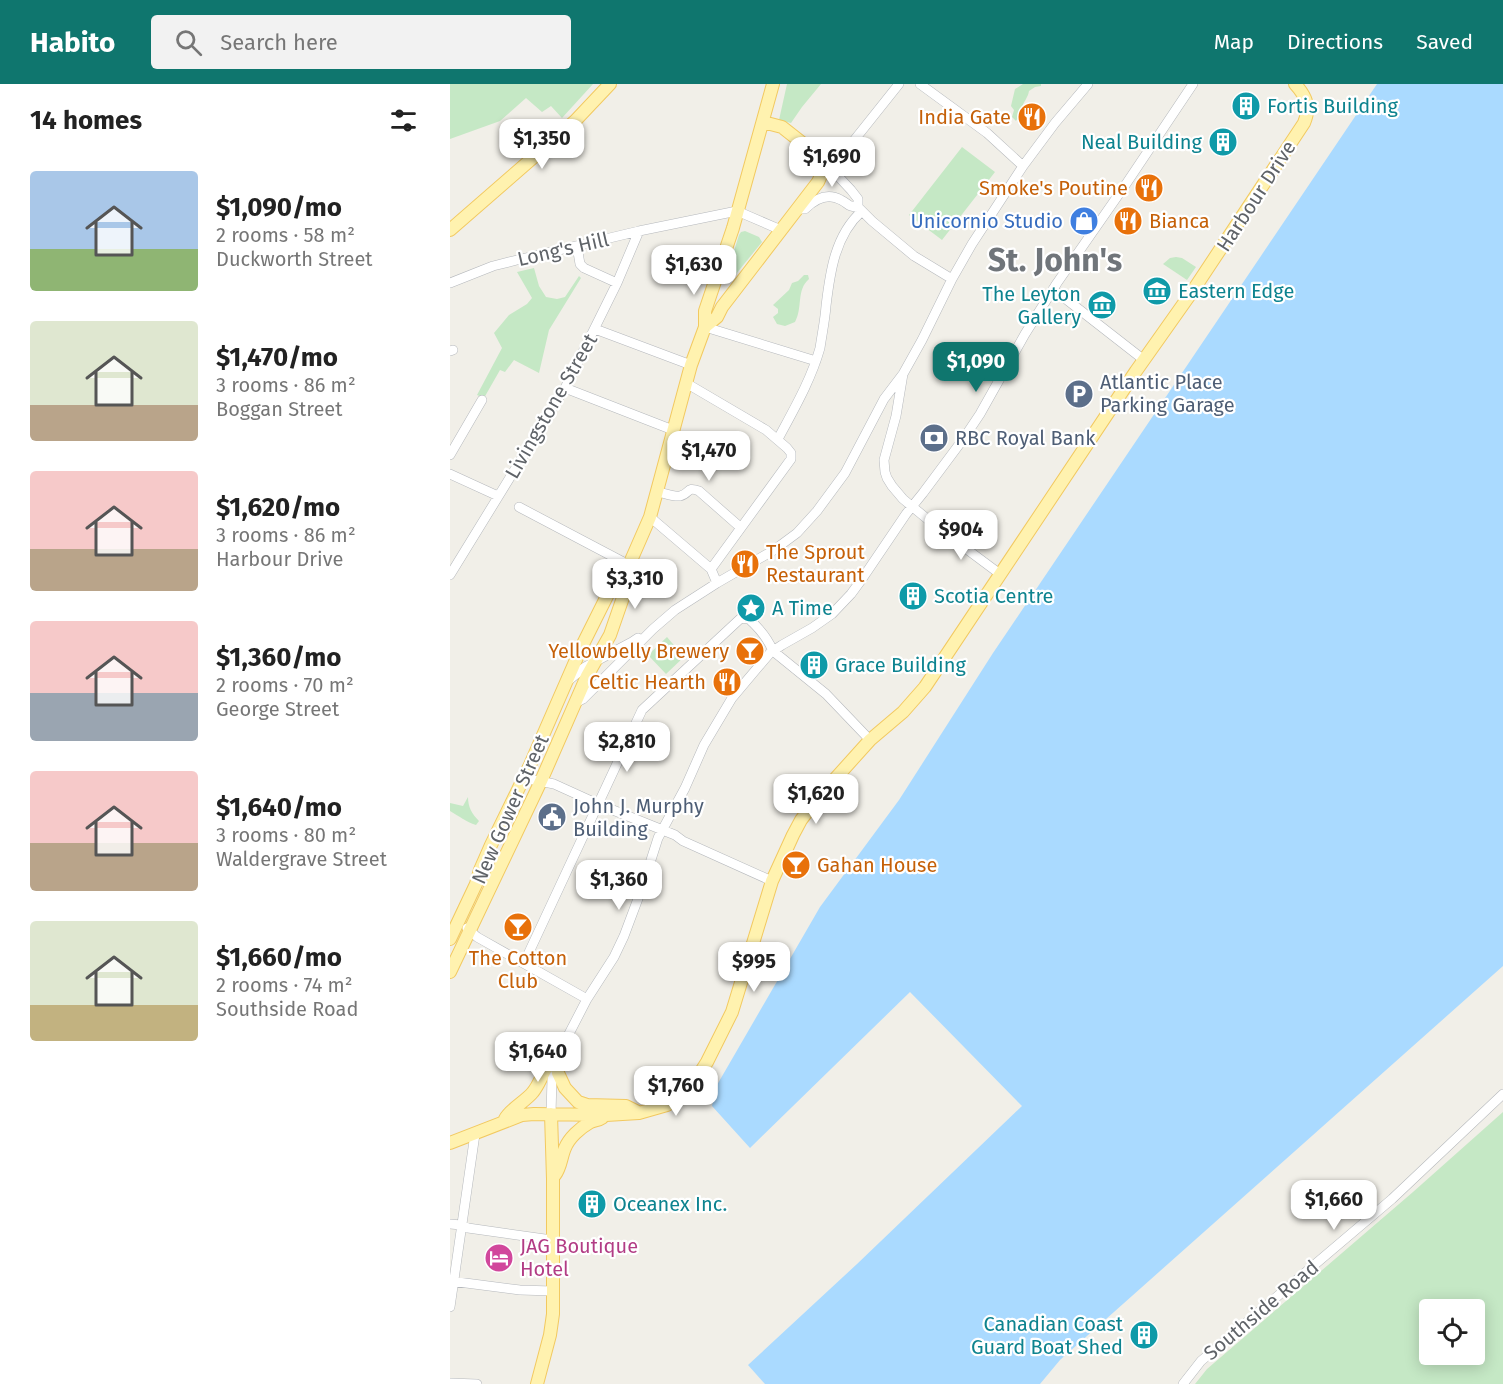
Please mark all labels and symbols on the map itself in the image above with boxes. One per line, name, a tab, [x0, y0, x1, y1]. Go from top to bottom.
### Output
building icon: Fortis Building	[1230, 90, 1262, 122]
place label: Fortis Building	[1267, 94, 1399, 118]
restaurant icon: India Gate	[1016, 101, 1048, 133]
place label: India Gate	[918, 105, 1011, 129]
pin: $1,350	[493, 119, 591, 170]
building icon: Neal Building	[1207, 126, 1239, 158]
place label: Neal Building	[1081, 130, 1203, 154]
street label: Harbour Drive	[1211, 136, 1301, 256]
pin: $1,690	[783, 137, 881, 188]
restaurant icon: Smoke's Poutine	[1133, 172, 1165, 204]
place label: Smoke's Poutine	[979, 176, 1128, 200]
shop icon: Unicornio Studio	[1068, 205, 1100, 237]
restaurant icon: Bianca	[1112, 205, 1144, 237]
place label: Unicornio Studio	[910, 209, 1063, 233]
place label: Bianca	[1149, 209, 1210, 233]
street label: Long's Hill	[515, 227, 611, 271]
district label: St. John's	[988, 241, 1122, 279]
pin: $1,630	[645, 245, 743, 296]
museum icon: Eastern Edge	[1141, 275, 1173, 307]
place label: Eastern Edge	[1178, 279, 1294, 303]
place label: The Leyton Gallery	[982, 282, 1081, 329]
museum icon: The Leyton Gallery	[1086, 289, 1118, 321]
street label: Livingstone Street	[500, 329, 603, 483]
pin: $1,090	[927, 342, 1025, 393]
place label: Atlantic Place Parking Garage	[1100, 370, 1235, 417]
parking icon: Atlantic Place Parking Garage	[1063, 378, 1095, 410]
bank icon: RBC Royal Bank	[918, 422, 950, 454]
place label: RBC Royal Bank	[955, 426, 1096, 450]
pin: $1,470	[660, 431, 758, 482]
pin: $904	[925, 510, 997, 561]
place label: The Sprout Restaurant	[766, 540, 865, 587]
restaurant icon: The Sprout Restaurant	[729, 548, 761, 580]
pin: $3,310	[586, 559, 684, 610]
building icon: Scotia Centre	[897, 580, 929, 612]
place label: Scotia Centre	[934, 584, 1053, 608]
place icon: A Time	[735, 592, 767, 624]
place label: A Time	[772, 596, 833, 620]
bar icon: Yellowbelly Brewery	[734, 635, 766, 667]
place label: Yellowbelly Brewery	[548, 639, 729, 663]
building icon: Grace Building	[798, 649, 830, 681]
place label: Grace Building	[835, 653, 966, 677]
restaurant icon: Celtic Hearth	[711, 666, 743, 698]
place label: Celtic Hearth	[589, 670, 706, 694]
pin: $2,810	[578, 722, 676, 773]
street label: New Gower Street	[466, 730, 554, 887]
pin: $1,620	[767, 774, 865, 825]
place label: John J. Murphy Building	[573, 794, 704, 841]
public building icon: John J. Murphy Building	[536, 801, 568, 833]
bar icon: Gahan House	[780, 849, 812, 881]
place label: Gahan House	[817, 853, 937, 877]
pin: $1,360	[570, 860, 668, 911]
bar icon: The Cotton Club	[502, 911, 534, 943]
pin: $995	[718, 942, 790, 993]
place label: The Cotton Club	[469, 946, 567, 993]
pin: $1,640	[489, 1032, 587, 1083]
pin: $1,760	[627, 1066, 725, 1117]
pin: $1,660	[1285, 1180, 1383, 1231]
building icon: Oceanex Inc.	[576, 1188, 608, 1220]
place label: Oceanex Inc.	[613, 1192, 727, 1216]
place label: JAG Boutique Hotel	[520, 1234, 638, 1281]
hotel icon: JAG Boutique Hotel	[483, 1242, 515, 1274]
street label: Southside Road	[1199, 1255, 1323, 1365]
place label: Canadian Coast Guard Boat Shed	[971, 1312, 1124, 1359]
building icon: Canadian Coast Guard Boat Shed	[1128, 1319, 1160, 1351]

